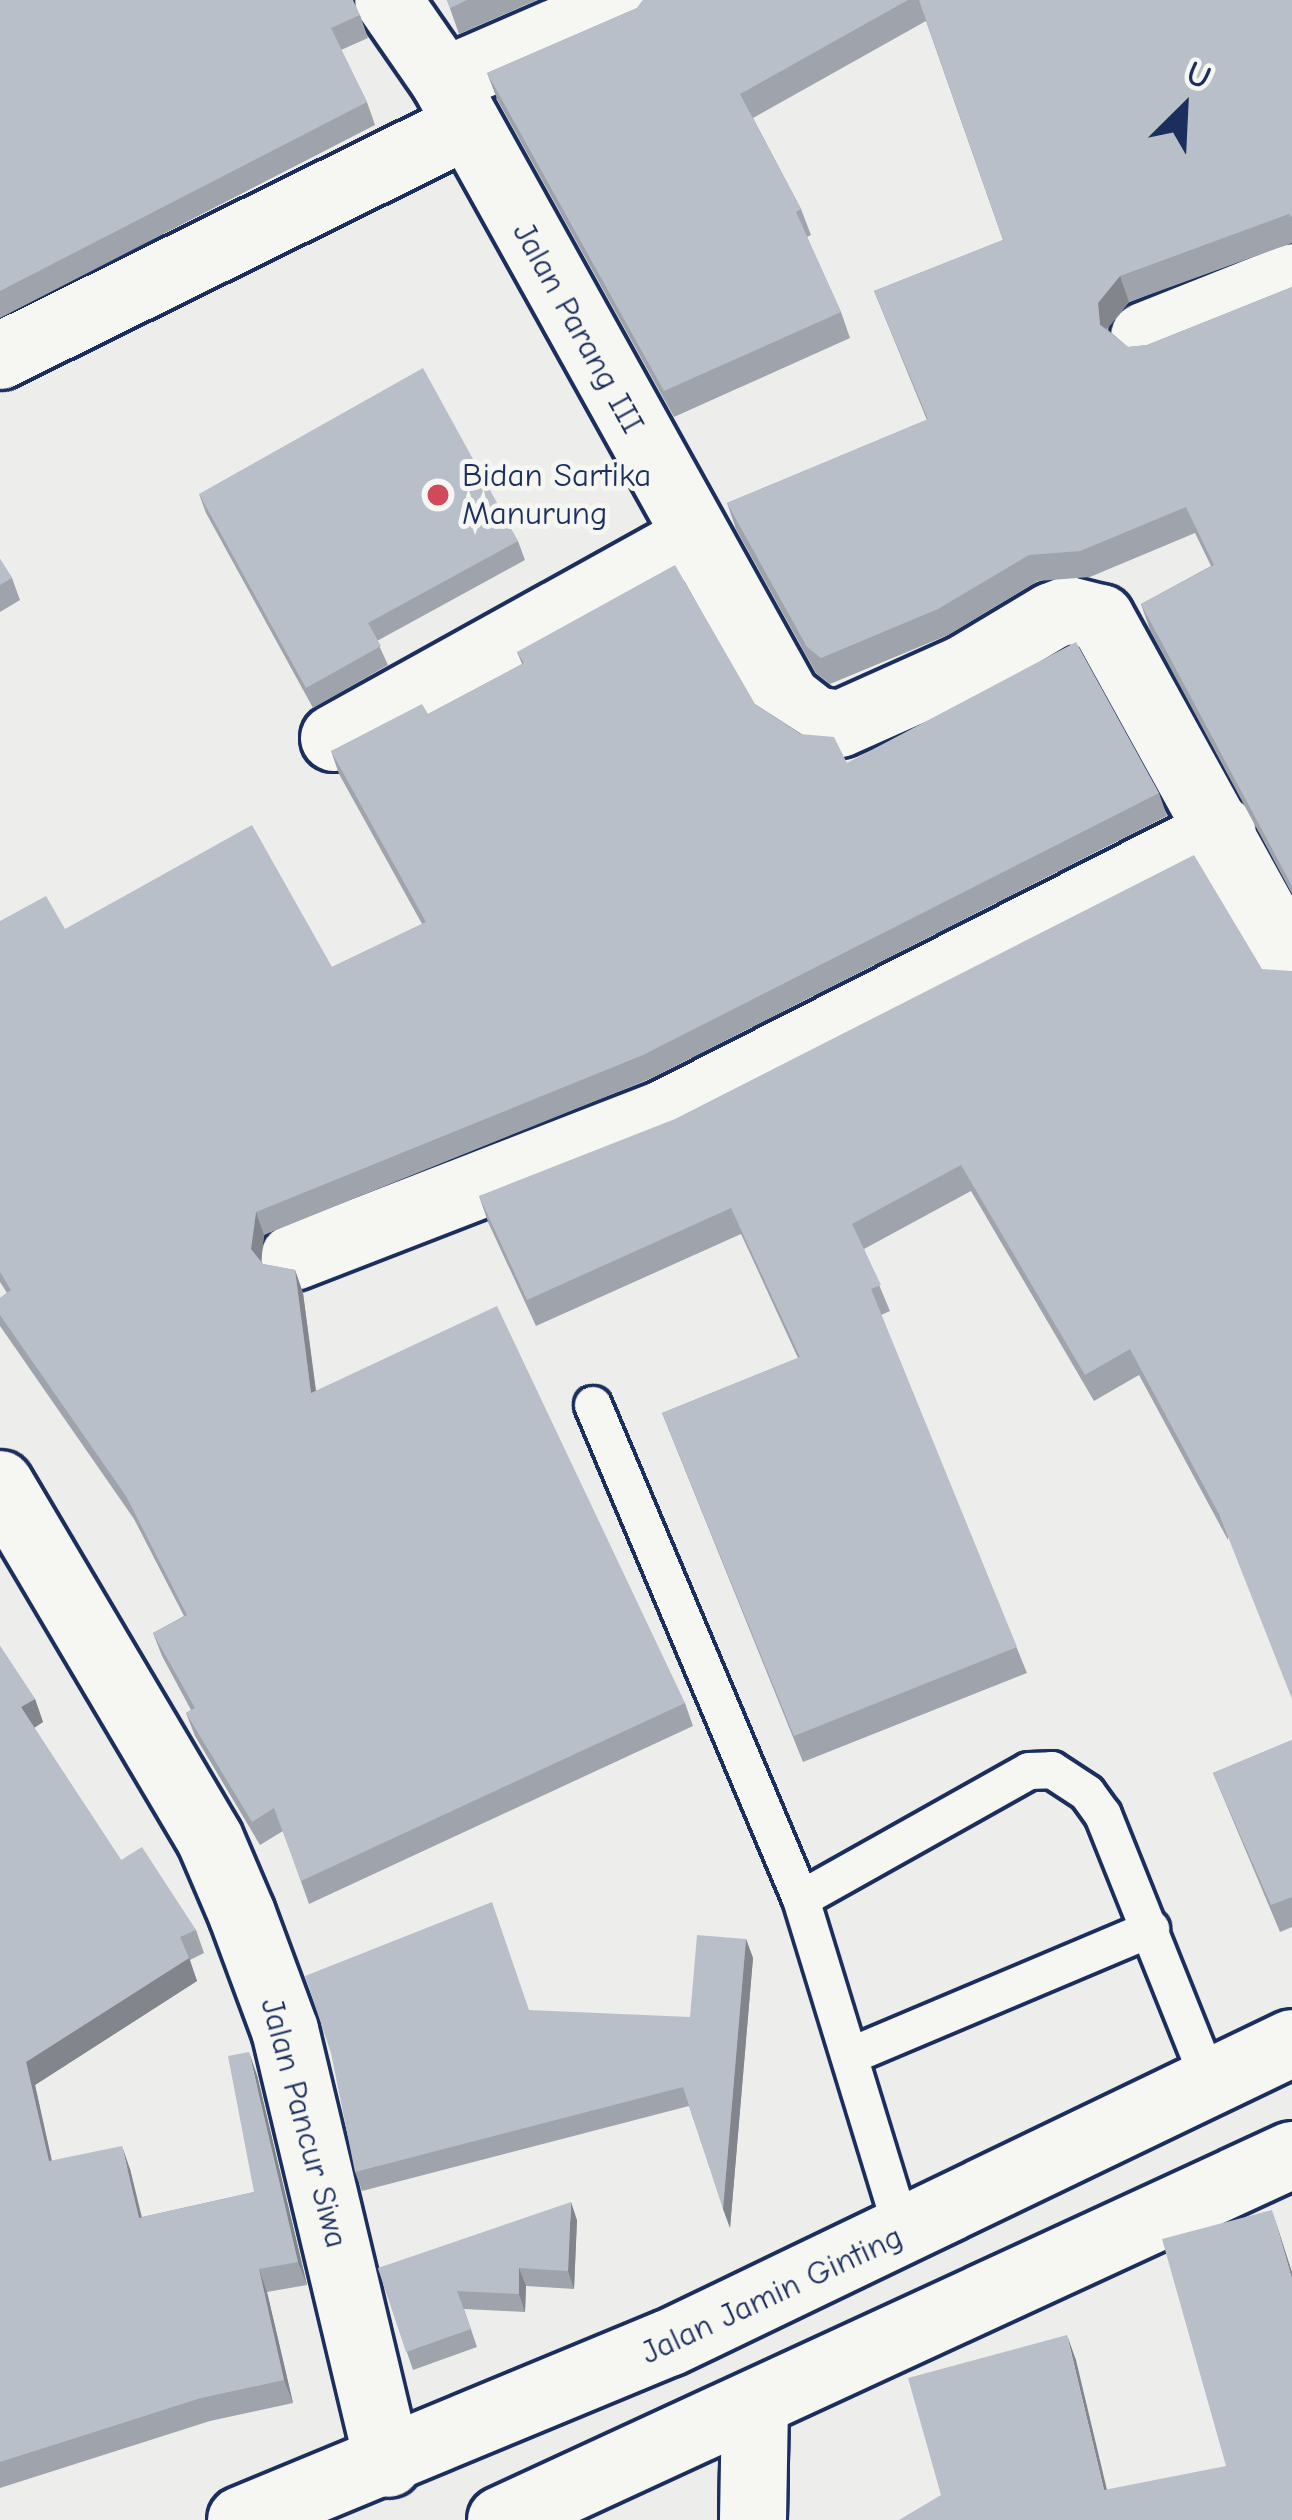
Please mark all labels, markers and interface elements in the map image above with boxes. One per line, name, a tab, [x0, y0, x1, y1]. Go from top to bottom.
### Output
north arrow	[1124, 48, 1244, 168]
text: U	[1181, 53, 1216, 97]
street label: Jalan Parang III	[504, 216, 652, 440]
place label: Bidan Sartika Manurung	[462, 456, 651, 534]
marker: Bidan Sartika Manurung	[425, 482, 451, 508]
street label: Jalan Pancur Siwa	[252, 1994, 356, 2252]
street label: Jalan Jamin Ginting	[635, 2217, 909, 2373]

